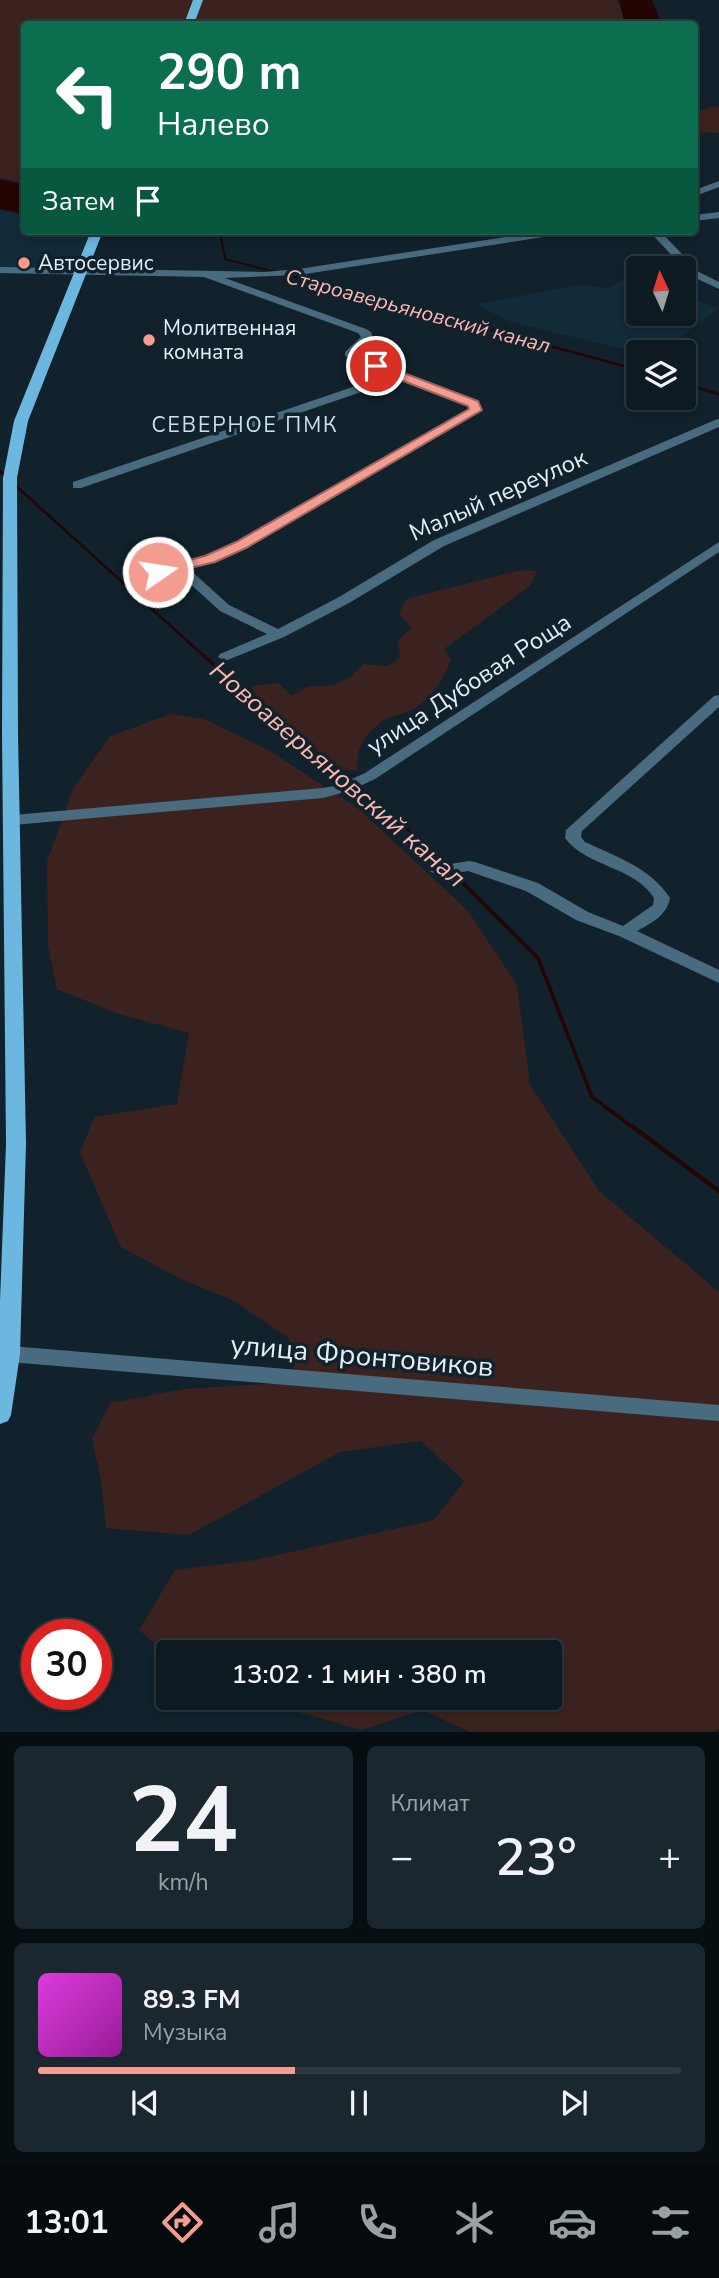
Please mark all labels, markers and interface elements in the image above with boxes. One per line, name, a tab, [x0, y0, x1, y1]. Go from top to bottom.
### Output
text: 290 m	[157, 39, 301, 106]
icon: left	[42, 49, 133, 140]
text: Налево	[157, 103, 270, 146]
icon: arrive	[129, 182, 167, 220]
text: Затем	[42, 184, 115, 219]
place label: Автосервис	[38, 249, 154, 277]
marker: Автосервис	[16, 255, 32, 271]
north arrow	[626, 256, 696, 326]
map controls	[626, 256, 696, 410]
water label: Староаверьяновский канал	[282, 262, 554, 360]
place label: Молитвенная комната	[163, 314, 296, 366]
marker: Молитвенная комната	[141, 332, 157, 348]
pin	[346, 336, 406, 396]
button: layers	[626, 340, 696, 410]
icon: arrive	[357, 347, 395, 385]
district label: СЕВЕРНОЕ ПМК	[151, 411, 339, 439]
street label: Малый переулок	[404, 441, 592, 548]
position arrow	[121, 535, 195, 609]
street label: улица Дубовая Роща	[361, 606, 577, 762]
water label: Новоаверьяновский канал	[202, 653, 473, 895]
street label: улица Фронтовиков	[229, 1326, 495, 1386]
speed limit sign: 30	[21, 1619, 112, 1710]
text: 13:02 · 1 мин · 380 m	[231, 1657, 487, 1692]
text: 24	[129, 1759, 238, 1883]
text: Климат	[391, 1788, 470, 1819]
text: 23°	[495, 1822, 577, 1893]
text: −	[391, 1832, 413, 1883]
text: +	[658, 1832, 681, 1883]
text: km/h	[158, 1867, 209, 1898]
text: 89.3 FM	[143, 1982, 240, 2017]
text: Музыка	[143, 2017, 227, 2048]
icon: previous	[126, 2084, 164, 2122]
icon: pause	[340, 2084, 378, 2122]
icon: next	[555, 2084, 593, 2122]
icon: directions	[158, 2198, 207, 2247]
icon: music	[255, 2198, 304, 2247]
icon: phone	[353, 2198, 402, 2247]
icon: climate	[450, 2198, 499, 2247]
icon: car	[548, 2198, 597, 2247]
icon: filters	[646, 2198, 695, 2247]
text: 13:01	[24, 2201, 109, 2244]

